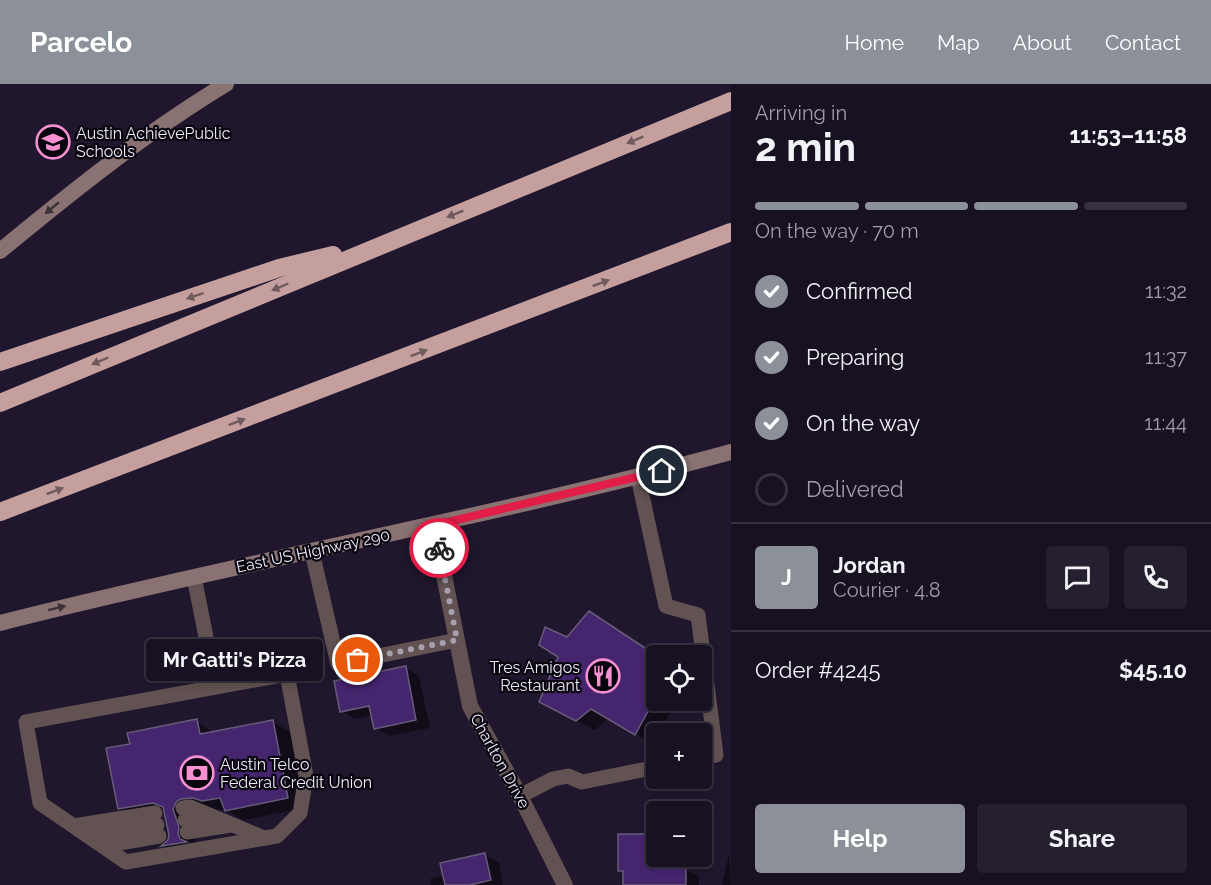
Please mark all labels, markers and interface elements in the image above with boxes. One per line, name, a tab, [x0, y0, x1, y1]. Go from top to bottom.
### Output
text: Parcelo	[30, 26, 132, 59]
text: Home	[845, 30, 904, 55]
text: Map	[937, 30, 980, 55]
text: About	[1013, 30, 1072, 55]
text: Contact	[1105, 30, 1181, 55]
text: Arriving in	[755, 101, 847, 125]
text: 11:53–11:58	[1069, 122, 1187, 148]
school or university icon: Austin AchievePublic Schools	[35, 124, 71, 160]
place label: Austin AchievePublic Schools	[76, 124, 231, 161]
text: 2 min	[755, 124, 856, 170]
one-way arrow	[626, 136, 644, 145]
one-way arrow	[44, 201, 60, 214]
one-way arrow	[445, 209, 463, 219]
text: On the way · 70 m	[755, 219, 919, 243]
icon: check	[755, 275, 788, 308]
one-way arrow	[593, 278, 611, 288]
text: Confirmed	[806, 278, 913, 304]
text: 11:32	[1145, 279, 1187, 303]
one-way arrow	[271, 282, 289, 292]
one-way arrow	[186, 292, 204, 301]
icon: check	[755, 341, 788, 374]
text: Preparing	[806, 344, 904, 370]
text: 11:37	[1145, 345, 1187, 369]
one-way arrow	[411, 347, 429, 357]
one-way arrow	[91, 357, 109, 366]
icon: check	[755, 407, 788, 440]
text: On the way	[806, 410, 920, 436]
text: 11:44	[1144, 411, 1187, 435]
one-way arrow	[228, 416, 246, 426]
pin	[636, 445, 687, 496]
icon: home	[645, 454, 678, 487]
text: Delivered	[806, 476, 904, 502]
one-way arrow	[46, 486, 64, 495]
courier	[409, 518, 469, 578]
street label: East US Highway 290	[234, 525, 392, 577]
icon: bike	[423, 532, 456, 565]
button: chat	[1046, 546, 1109, 609]
button: phone	[1124, 546, 1187, 609]
text: Jordan	[833, 552, 905, 578]
text: J	[781, 564, 792, 590]
text: Courier · 4.8	[833, 578, 941, 602]
one-way arrow	[48, 603, 66, 613]
pin	[332, 634, 383, 685]
callout: Mr Gatti's Pizza	[145, 639, 322, 681]
icon: bag	[341, 643, 374, 676]
map controls	[646, 645, 712, 867]
button: locate	[646, 645, 712, 711]
text: Mr Gatti's Pizza	[163, 648, 306, 672]
text: Order #4245	[755, 657, 880, 683]
text: $45.10	[1119, 657, 1187, 683]
place label: Tres Amigos Restaurant	[489, 658, 581, 695]
restaurant icon: Tres Amigos Restaurant	[585, 658, 621, 694]
street label: Charlton Drive	[466, 710, 534, 812]
button: +	[646, 723, 712, 789]
bank icon: Austin Telco Federal Credit Union	[179, 755, 215, 791]
place label: Austin Telco Federal Credit Union	[220, 755, 372, 792]
button: −	[646, 801, 712, 867]
button: Help	[755, 804, 965, 873]
button: Share	[977, 804, 1187, 873]

